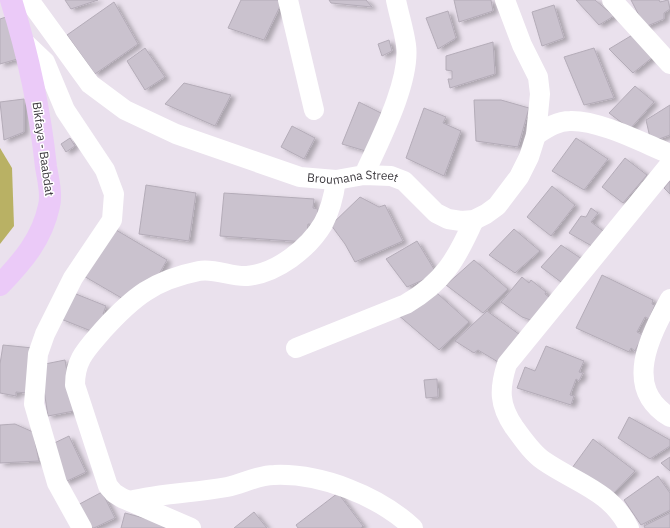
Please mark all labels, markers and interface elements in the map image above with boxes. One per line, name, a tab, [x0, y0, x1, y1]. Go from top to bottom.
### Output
street label: Bikfaya - Baabdat	[29, 101, 58, 197]
street label: Broumana Street	[307, 167, 401, 187]

